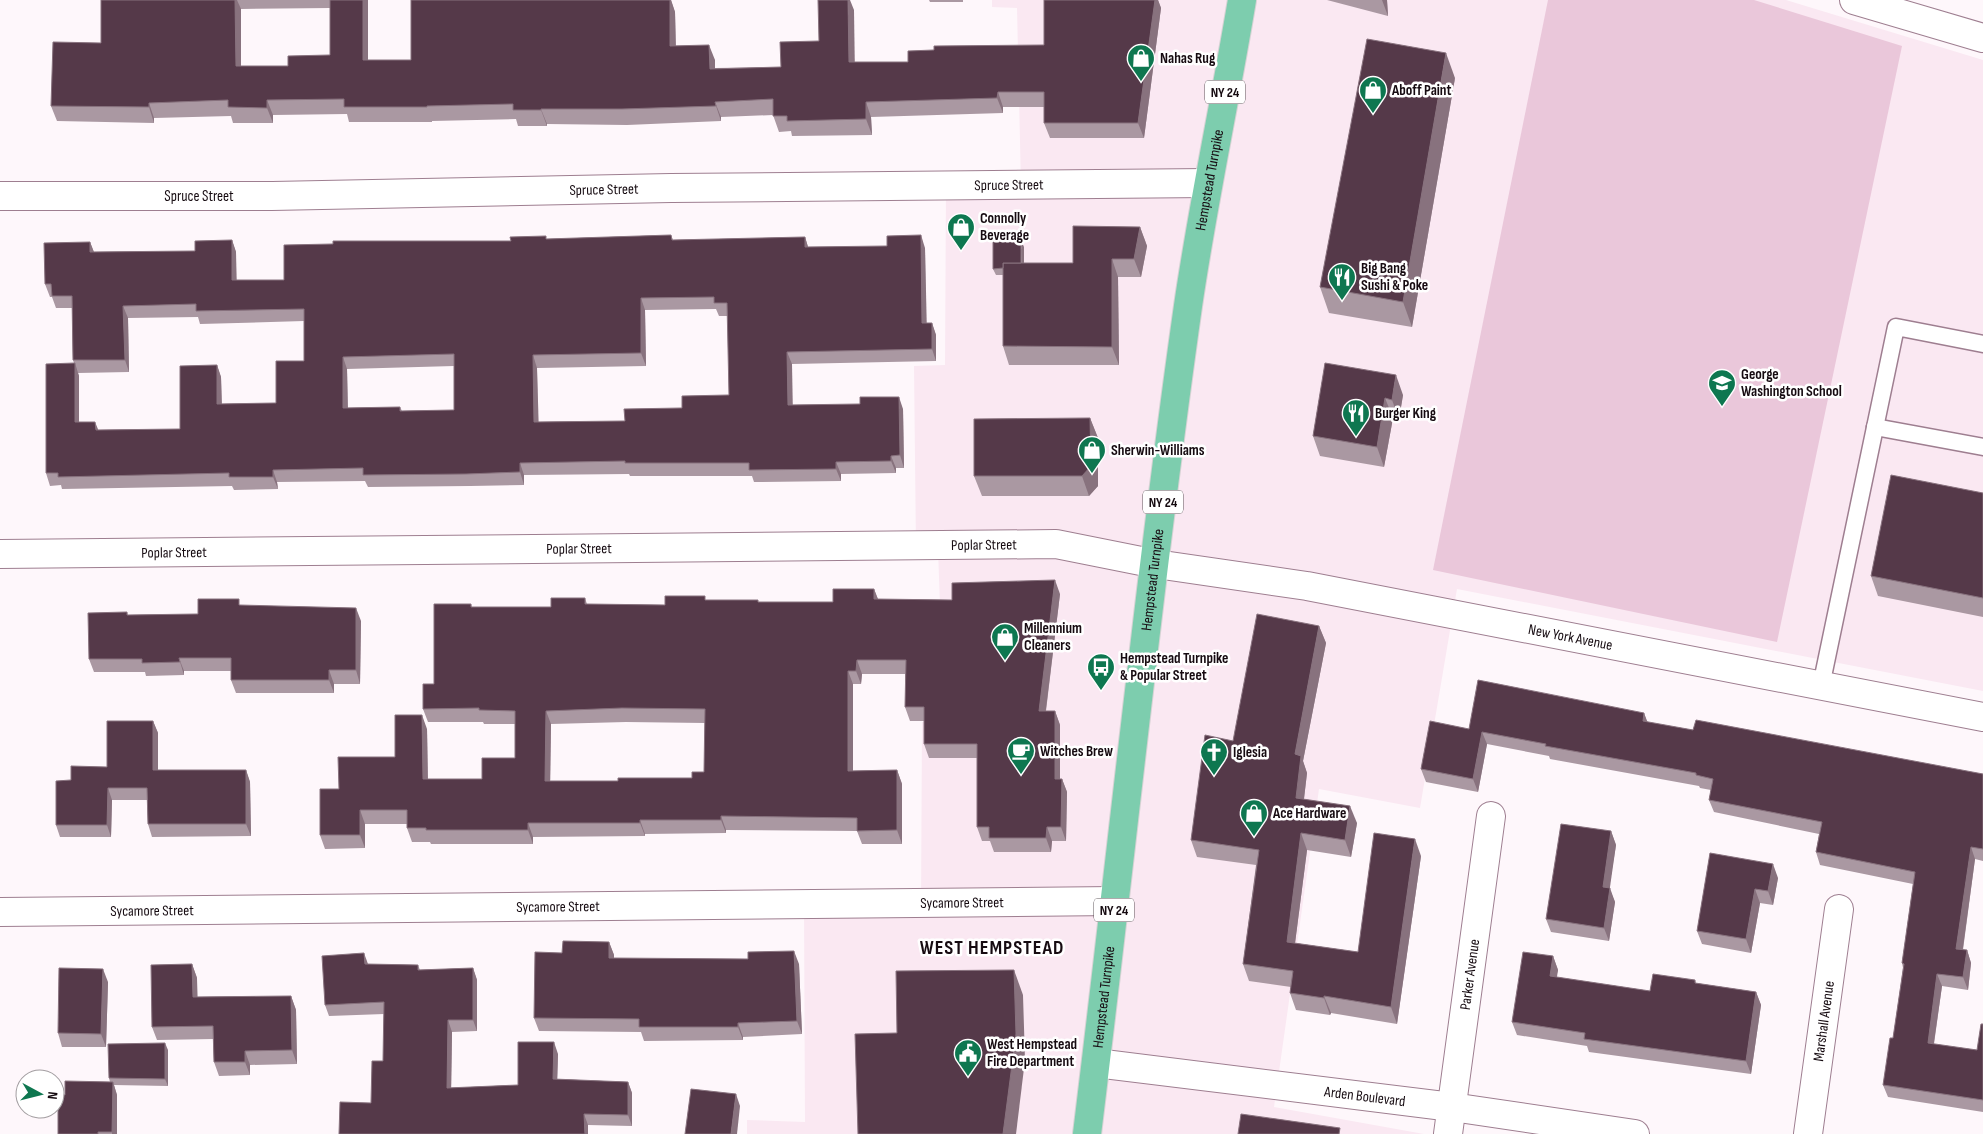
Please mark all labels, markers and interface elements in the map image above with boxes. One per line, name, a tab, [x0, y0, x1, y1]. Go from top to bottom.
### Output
shop icon: Nahas Rug	[1126, 43, 1156, 82]
place label: Nahas Rug	[1160, 49, 1216, 68]
shop icon: Aboff Paint	[1358, 75, 1388, 114]
road number: NY 24	[1205, 80, 1245, 104]
place label: Aboff Paint	[1391, 81, 1452, 100]
street label: Hempstead Turnpike	[1191, 128, 1228, 232]
street label: Spruce Street	[974, 175, 1044, 195]
street label: Spruce Street	[569, 179, 639, 200]
street label: Spruce Street	[164, 187, 234, 206]
place label: Connolly Beverage	[980, 209, 1029, 245]
shop icon: Connolly Beverage	[946, 212, 976, 251]
place label: Big Bang Sushi & Poke	[1361, 259, 1428, 295]
restaurant icon: Big Bang Sushi & Poke	[1327, 262, 1357, 301]
place label: George Washington School	[1741, 365, 1842, 401]
school or university icon: George Washington School	[1707, 368, 1737, 407]
restaurant icon: Burger King	[1341, 398, 1371, 437]
place label: Burger King	[1375, 404, 1437, 423]
shop icon: Sherwin-Williams	[1077, 435, 1107, 474]
place label: Sherwin-Williams	[1111, 441, 1205, 460]
road number: NY 24	[1143, 491, 1183, 514]
street label: Hempstead Turnpike	[1137, 528, 1168, 632]
street label: Poplar Street	[951, 535, 1017, 554]
street label: Poplar Street	[546, 539, 612, 558]
street label: Poplar Street	[141, 543, 207, 562]
place label: Millennium Cleaners	[1024, 619, 1082, 655]
street label: New York Avenue	[1527, 620, 1614, 655]
shop icon: Millennium Cleaners	[990, 622, 1020, 661]
place label: Hempstead Turnpike & Popular Street	[1120, 649, 1228, 685]
bus stop icon: Hempstead Turnpike & Popular Street	[1086, 652, 1116, 691]
cafe icon: Witches Brew	[1006, 736, 1036, 775]
church icon: Iglesia	[1199, 737, 1229, 776]
place label: Witches Brew	[1040, 742, 1113, 761]
place label: Iglesia	[1233, 743, 1267, 762]
shop icon: Ace Hardware	[1239, 798, 1269, 837]
place label: Ace Hardware	[1272, 804, 1346, 823]
street label: Sycamore Street	[920, 893, 1004, 912]
street label: Sycamore Street	[516, 897, 600, 916]
road number: NY 24	[1094, 898, 1134, 922]
street label: Sycamore Street	[110, 901, 194, 920]
district label: WEST HEMPSTEAD	[920, 936, 1064, 960]
street label: Parker Avenue	[1455, 938, 1484, 1011]
street label: Hempstead Turnpike	[1088, 945, 1119, 1049]
street label: Marshall Avenue	[1809, 980, 1839, 1063]
place label: West Hempstead Fire Department	[987, 1035, 1077, 1071]
public building icon: West Hempstead Fire Department	[953, 1038, 983, 1077]
north arrow	[15, 1069, 65, 1119]
street label: Arden Boulevard	[1322, 1082, 1407, 1111]
text: N	[44, 1091, 61, 1100]

